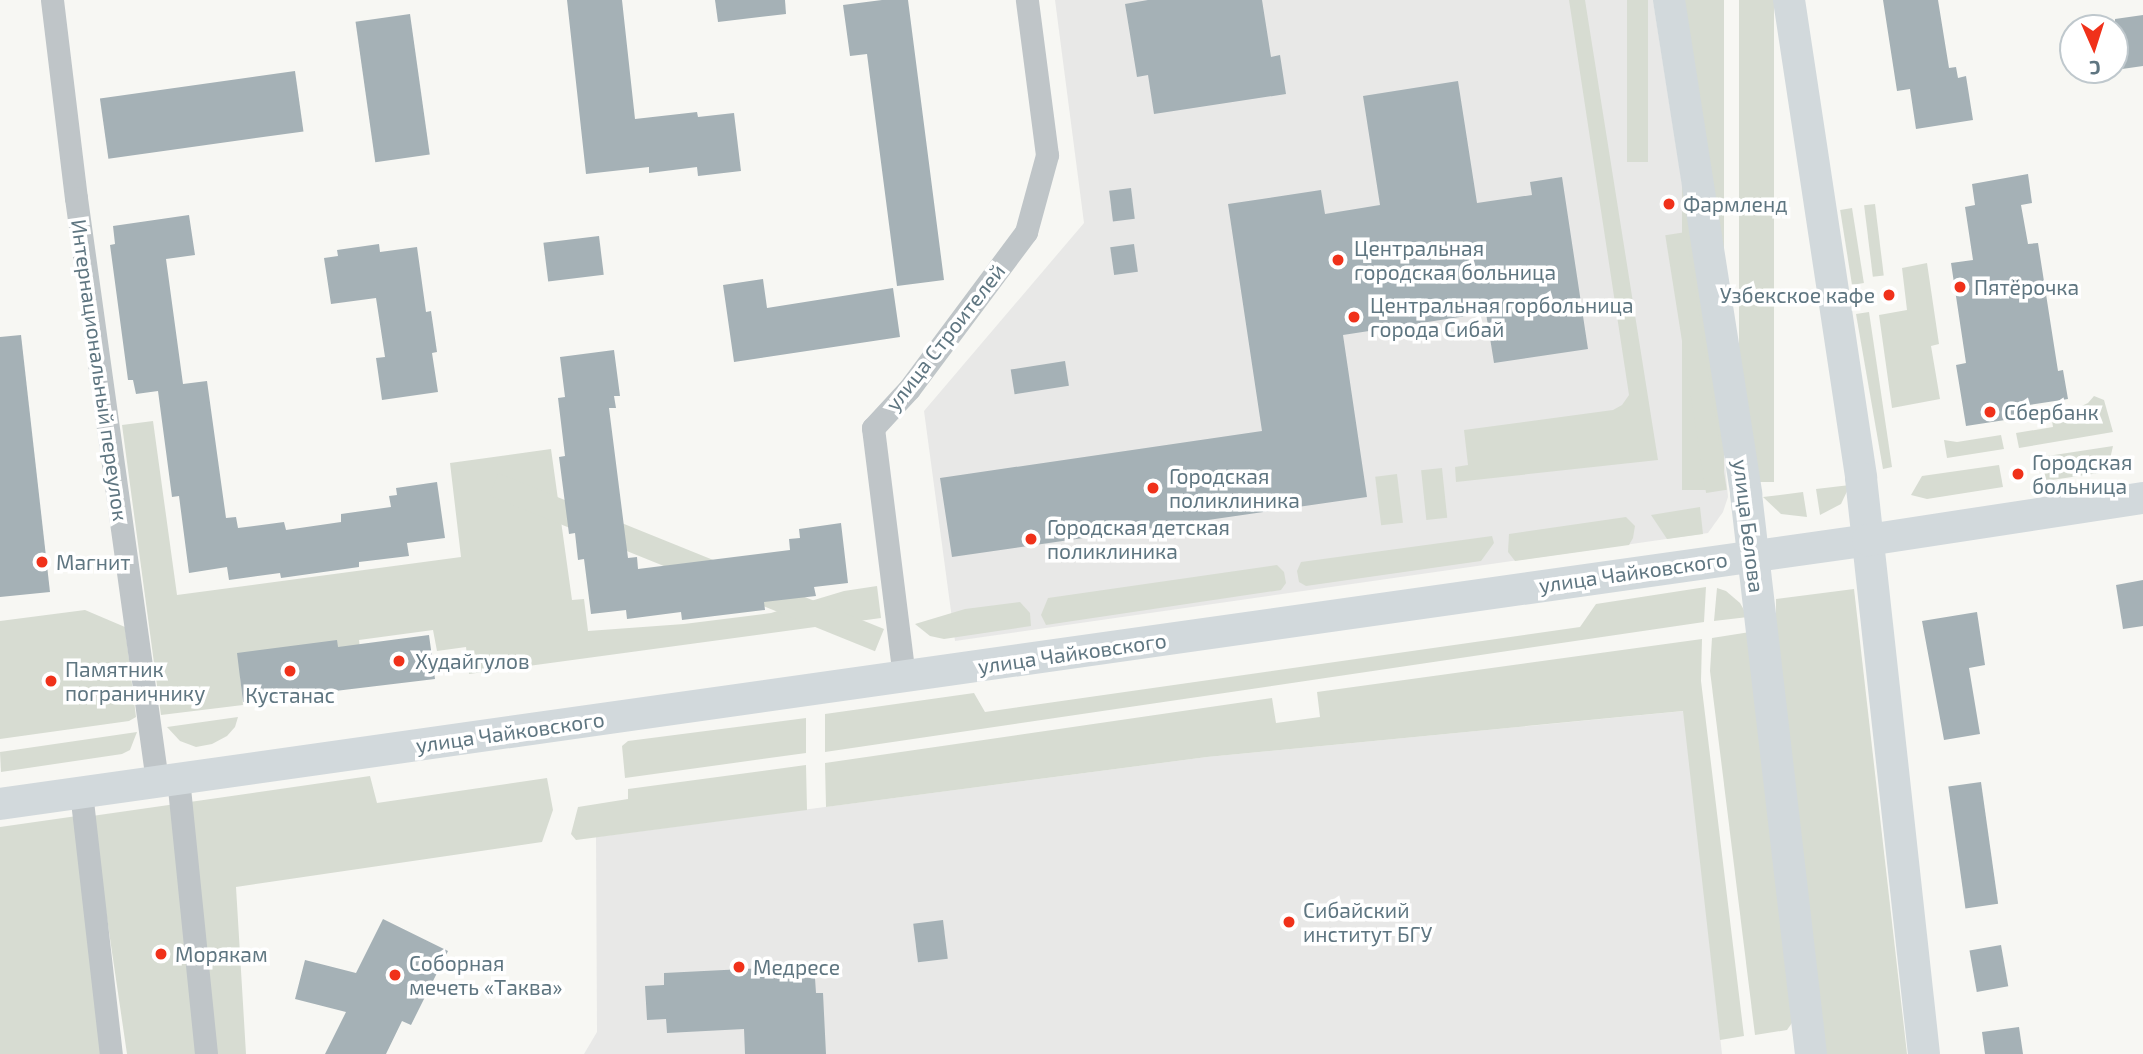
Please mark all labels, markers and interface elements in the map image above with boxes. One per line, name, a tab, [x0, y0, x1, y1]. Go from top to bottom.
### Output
north arrow	[2059, 14, 2129, 84]
text: С	[2089, 57, 2101, 80]
place label: Фармленд	[1683, 191, 1787, 217]
marker: Фармленд	[1661, 196, 1677, 212]
street label: Интернациональный переулок	[66, 218, 134, 522]
place label: Центральная городская больница	[1354, 235, 1556, 285]
marker: Центральная городская больница	[1328, 250, 1348, 270]
street label: улица Строителей	[880, 259, 1010, 415]
place label: Пятёрочка	[1974, 274, 2079, 300]
marker: Пятёрочка	[1952, 279, 1968, 295]
place label: Узбекское кафе	[1720, 282, 1875, 308]
marker: Узбекское кафе	[1881, 287, 1897, 303]
place label: Центральная горбольница города Сибай	[1370, 292, 1634, 342]
marker: Центральная горбольница города Сибай	[1344, 307, 1364, 327]
place label: Сбербанк	[2004, 399, 2099, 425]
marker: Сбербанк	[1982, 404, 1998, 420]
place label: Городская больница	[2032, 449, 2132, 499]
street label: улица Белова	[1728, 458, 1770, 594]
place label: Городская поликлиника	[1169, 463, 1300, 513]
marker: Городская больница	[2010, 466, 2026, 482]
marker: Городская поликлиника	[1143, 478, 1163, 498]
place label: Городская детская поликлиника	[1047, 514, 1230, 564]
marker: Городская детская поликлиника	[1021, 529, 1041, 549]
street label: улица Чайковского	[1537, 546, 1729, 598]
place label: Магнит	[56, 549, 131, 575]
marker: Магнит	[34, 554, 50, 570]
street label: улица Чайковского	[976, 627, 1168, 679]
place label: Худайгулов	[415, 648, 530, 674]
marker: Худайгулов	[389, 651, 409, 671]
place label: Памятник пограничнику	[65, 656, 205, 706]
marker: Кустанас	[282, 663, 298, 679]
marker: Памятник пограничнику	[43, 673, 59, 689]
place label: Кустанас	[245, 682, 335, 708]
street label: улица Чайковского	[414, 706, 606, 758]
place label: Сибайский институт БГУ	[1303, 897, 1432, 947]
marker: Сибайский институт БГУ	[1281, 914, 1297, 930]
place label: Морякам	[175, 941, 268, 967]
marker: Морякам	[153, 946, 169, 962]
place label: Соборная мечеть «Таква»	[409, 950, 563, 1000]
place label: Медресе	[753, 954, 840, 980]
marker: Медресе	[731, 959, 747, 975]
marker: Соборная мечеть «Таква»	[387, 967, 403, 983]

